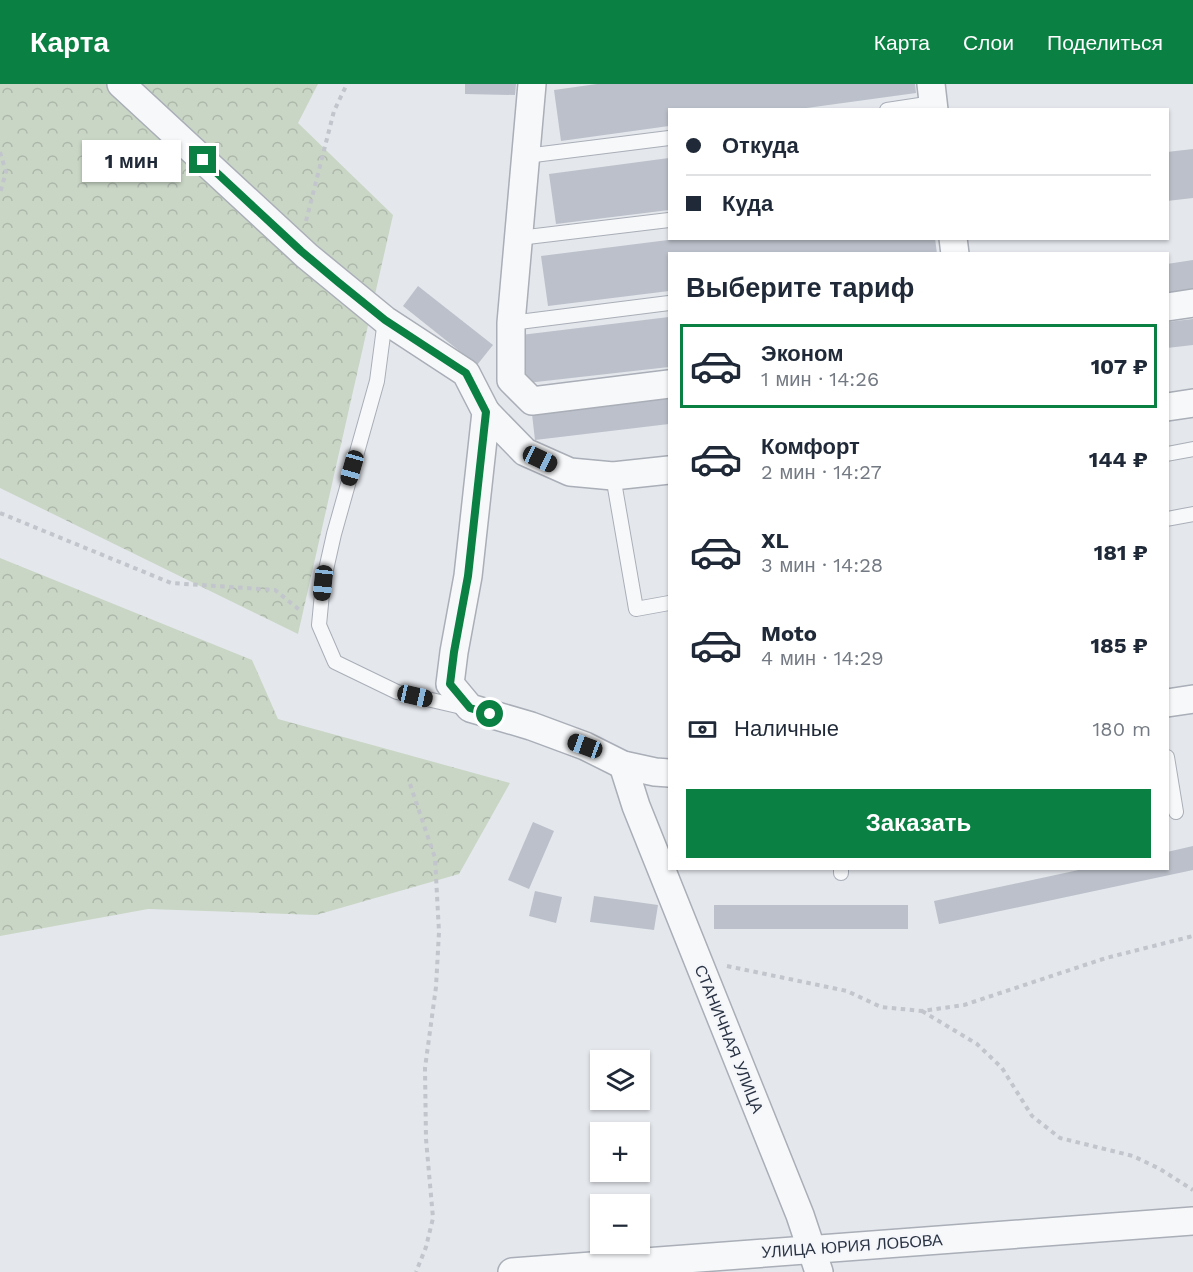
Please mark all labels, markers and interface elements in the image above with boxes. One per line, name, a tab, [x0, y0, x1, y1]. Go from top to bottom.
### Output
text: Карта	[30, 26, 109, 59]
text: Карта	[874, 30, 930, 55]
text: Слои	[963, 30, 1014, 55]
text: Поделиться	[1047, 30, 1163, 55]
text: Откуда	[722, 133, 799, 158]
callout: 1 мин	[83, 139, 182, 181]
route end	[189, 146, 216, 173]
text: 1 мин	[105, 149, 158, 173]
text: Куда	[722, 191, 773, 216]
text: Выберите тариф	[686, 272, 914, 304]
icon: car	[689, 339, 743, 393]
text: Эконом	[761, 341, 844, 366]
text: 107 ₽	[1091, 354, 1148, 379]
text: 1 мин · 14:26	[761, 367, 879, 391]
icon: car	[689, 432, 743, 486]
text: Комфорт	[761, 434, 860, 459]
car	[520, 443, 560, 475]
text: 144 ₽	[1089, 447, 1148, 472]
car	[338, 448, 366, 488]
text: 2 мин · 14:27	[761, 460, 882, 484]
icon: car	[689, 525, 743, 579]
text: XL	[761, 528, 789, 553]
text: 181 ₽	[1094, 540, 1148, 565]
text: 3 мин · 14:28	[761, 553, 883, 577]
car	[312, 564, 334, 602]
icon: car	[689, 618, 743, 672]
text: Moto	[761, 621, 817, 646]
text: 185 ₽	[1090, 633, 1148, 658]
text: 4 мин · 14:29	[761, 646, 884, 670]
car	[395, 683, 435, 709]
route start	[476, 700, 503, 727]
icon: cash	[686, 713, 719, 746]
text: Наличные	[734, 716, 839, 741]
text: 180 m	[1093, 717, 1151, 741]
car	[565, 731, 605, 761]
button: Заказать	[686, 789, 1151, 858]
street label: СТАНИЧНАЯ УЛИЦА	[691, 962, 768, 1116]
map controls	[590, 1050, 650, 1254]
button: layers	[590, 1050, 650, 1110]
button: +	[590, 1122, 650, 1182]
button: −	[590, 1194, 650, 1254]
street label: УЛИЦА ЮРИЯ ЛОБОВА	[761, 1230, 944, 1262]

